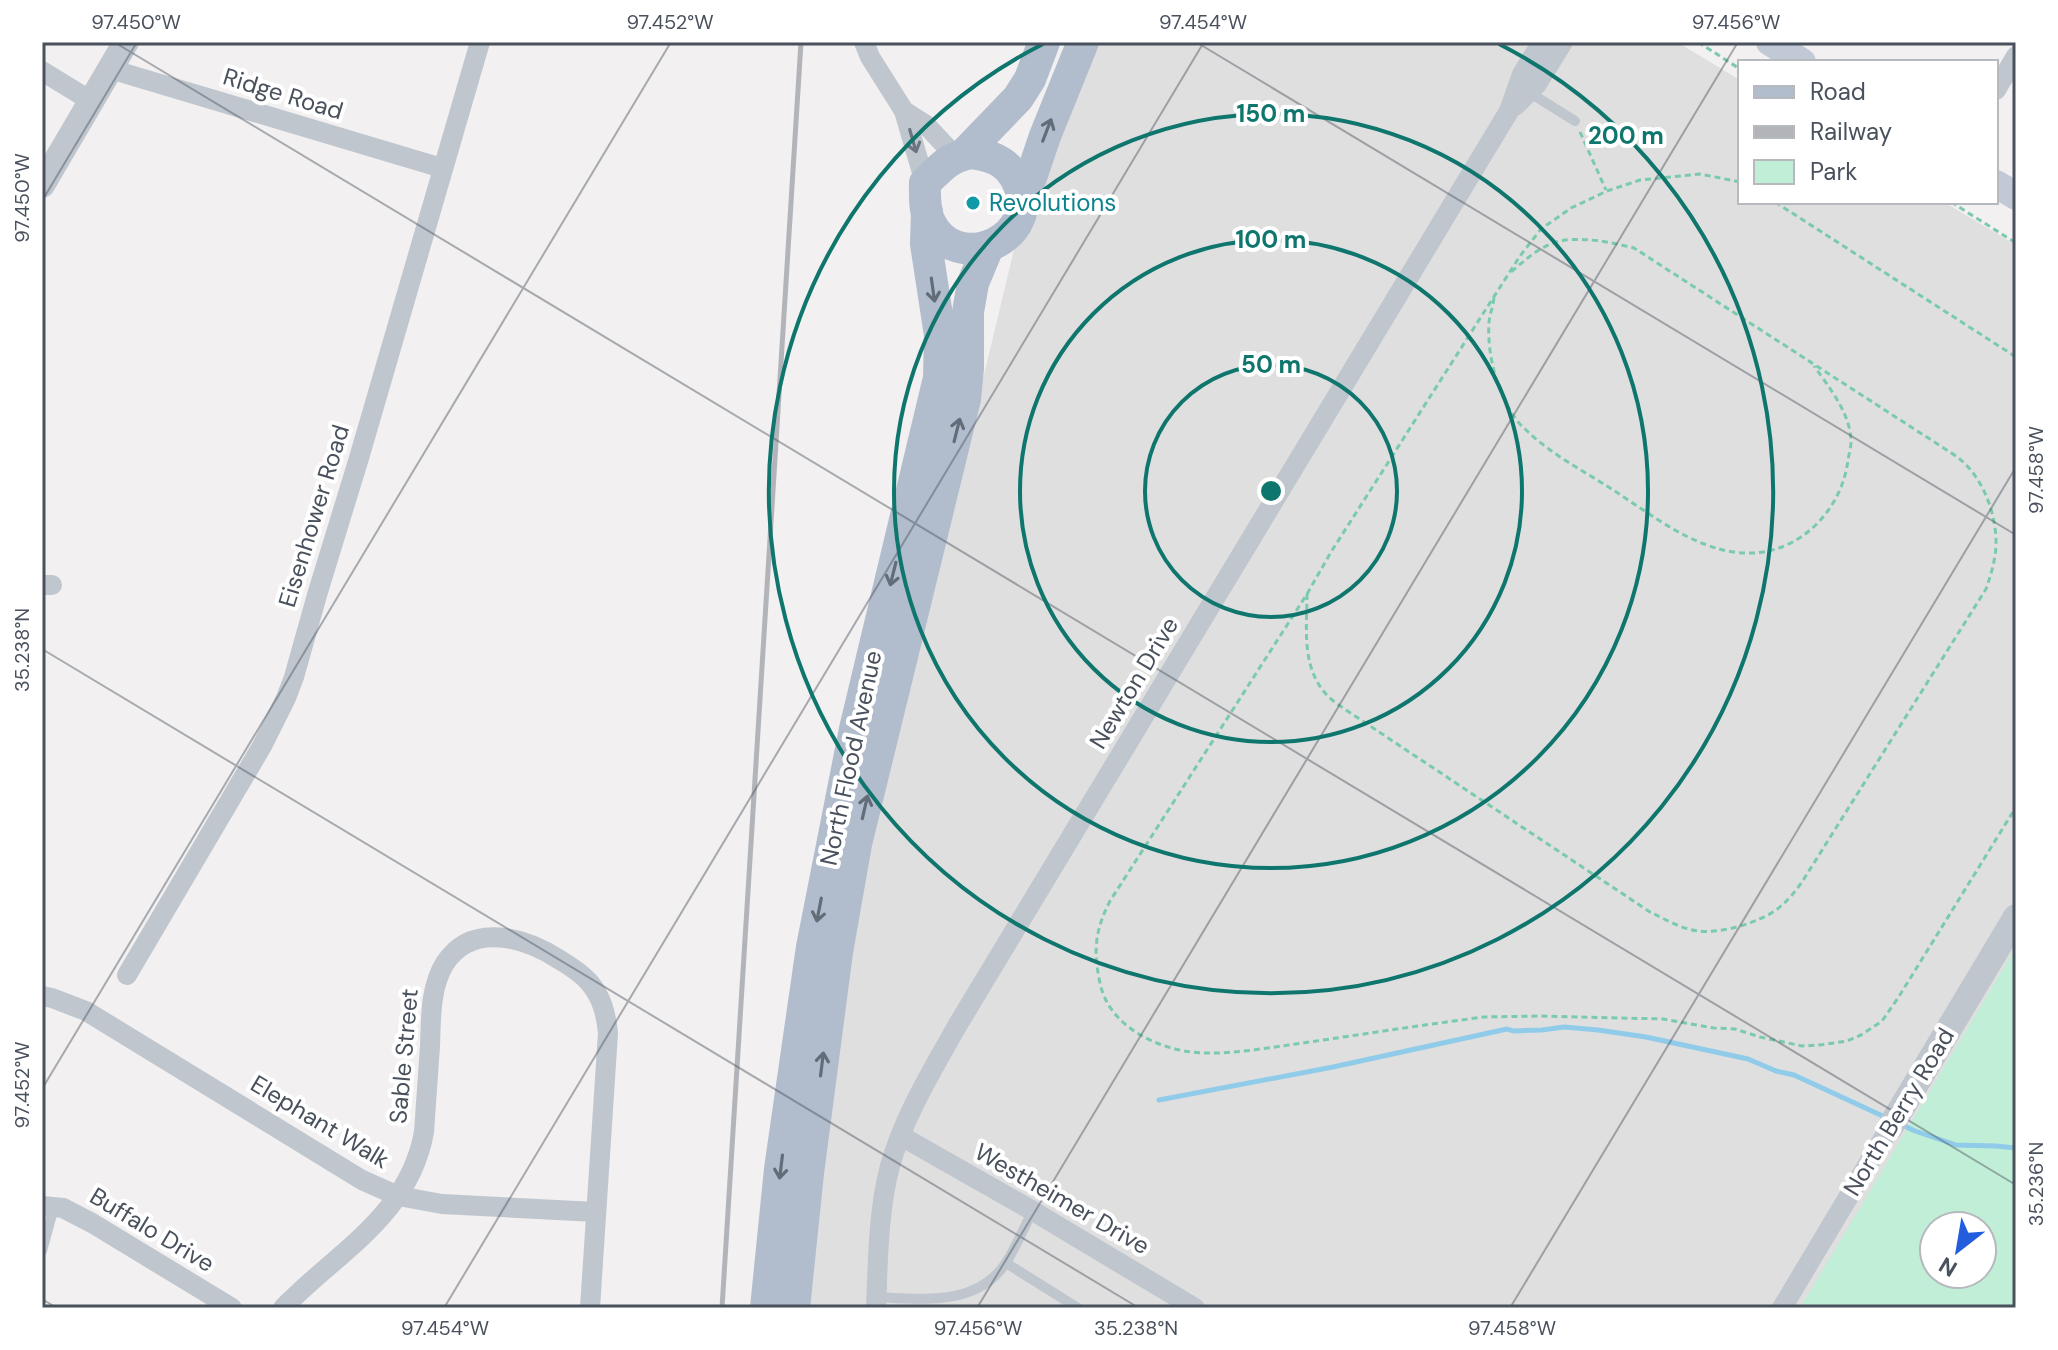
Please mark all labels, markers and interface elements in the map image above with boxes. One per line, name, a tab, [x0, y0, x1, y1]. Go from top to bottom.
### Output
text: 97.450°W	[91, 9, 181, 35]
text: 97.452°W	[626, 9, 714, 35]
text: 97.454°W	[1159, 9, 1247, 35]
text: 97.456°W	[1692, 9, 1780, 35]
legend	[1738, 60, 1998, 204]
street label: Ridge Road	[219, 61, 347, 126]
text: Road	[1810, 76, 1866, 107]
text: 150 m	[1237, 98, 1305, 129]
text: Railway	[1810, 116, 1892, 147]
one-way arrow	[1041, 118, 1056, 143]
text: 200 m	[1588, 120, 1664, 151]
one-way arrow	[906, 127, 921, 153]
text: 97.450°W	[9, 153, 35, 243]
text: Park	[1810, 156, 1857, 187]
place label: Revolutions	[989, 187, 1116, 218]
marker: Revolutions	[964, 194, 982, 212]
text: 100 m	[1236, 224, 1306, 255]
one-way arrow	[926, 277, 941, 302]
text: 50 m	[1241, 349, 1301, 380]
one-way arrow	[951, 418, 966, 444]
street label: Eisenhower Road	[271, 421, 356, 611]
text: 97.458°W	[2023, 426, 2049, 514]
centre of rings	[1257, 477, 1285, 505]
one-way arrow	[884, 560, 899, 586]
text: 35.238°N	[9, 608, 35, 692]
street label: Newton Drive	[1082, 611, 1185, 754]
street label: North Flood Avenue	[813, 648, 888, 868]
one-way arrow	[858, 795, 873, 821]
one-way arrow	[811, 897, 826, 922]
street label: Sable Street	[382, 987, 425, 1125]
street label: North Berry Road	[1836, 1022, 1961, 1201]
text: 97.452°W	[9, 1041, 35, 1129]
one-way arrow	[815, 1051, 830, 1078]
street label: Elephant Walk	[245, 1068, 395, 1175]
street label: Westheimer Drive	[969, 1136, 1155, 1261]
text: 35.236°N	[2023, 1142, 2049, 1226]
one-way arrow	[773, 1154, 788, 1179]
street label: Buffalo Drive	[84, 1180, 220, 1279]
north arrow	[1918, 1210, 1998, 1290]
text: N	[1934, 1250, 1962, 1283]
text: 97.454°W	[401, 1315, 489, 1341]
text: 97.456°W	[934, 1315, 1022, 1341]
text: 35.238°N	[1094, 1315, 1178, 1341]
text: 97.458°W	[1468, 1315, 1556, 1341]

